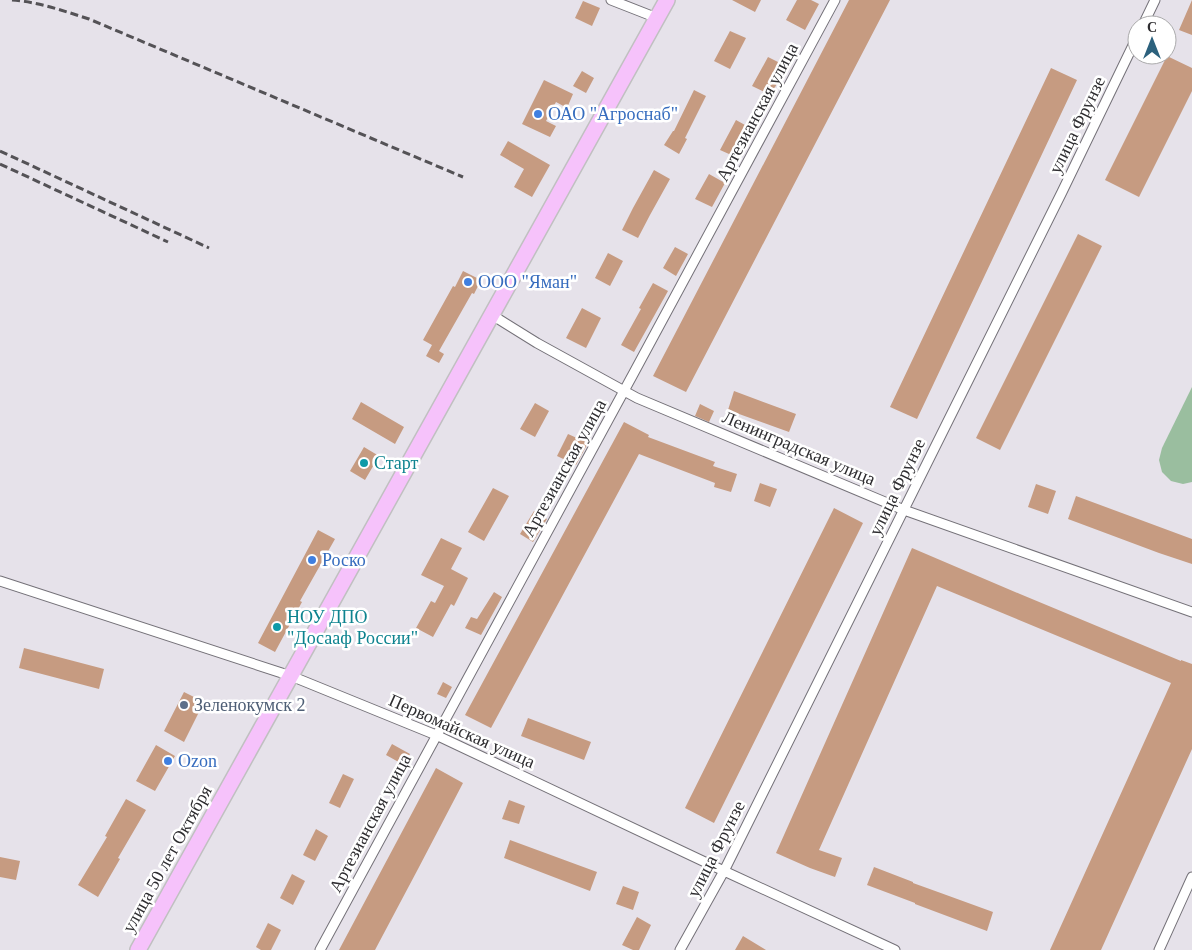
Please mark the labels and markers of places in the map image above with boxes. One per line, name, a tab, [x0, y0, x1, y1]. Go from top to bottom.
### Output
place label: ОАО "Агроснаб"	[548, 104, 678, 124]
marker: ОАО "Агроснаб"	[532, 108, 544, 120]
place label: ООО "Яман"	[478, 272, 577, 292]
marker: ООО "Яман"	[462, 276, 474, 288]
place label: Старт	[374, 453, 419, 473]
marker: Старт	[358, 457, 370, 469]
place label: Роско	[322, 550, 366, 570]
marker: Роско	[306, 554, 318, 566]
place label: НОУ ДПО "Досааф России"	[287, 607, 418, 648]
marker: НОУ ДПО "Досааф России"	[271, 621, 283, 633]
place label: Зеленокумск 2	[194, 695, 306, 715]
marker: Зеленокумск 2	[178, 699, 190, 711]
place label: Ozon	[178, 751, 217, 771]
marker: Ozon	[162, 755, 174, 767]

